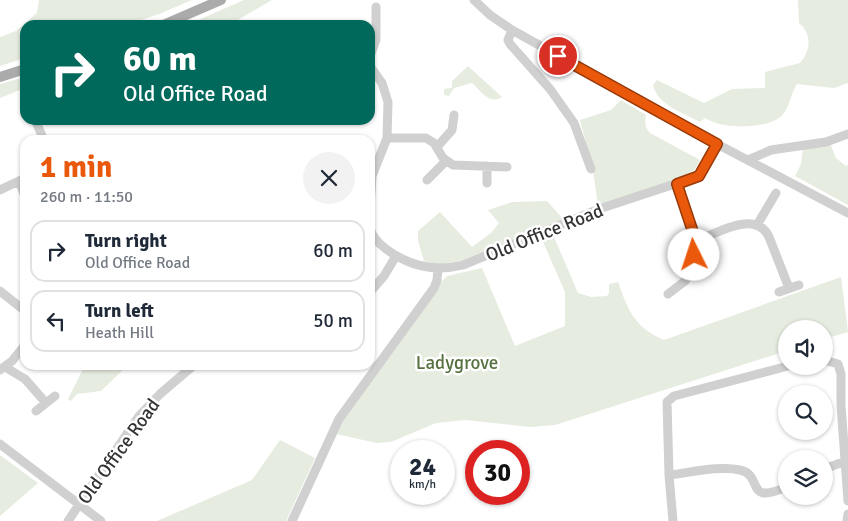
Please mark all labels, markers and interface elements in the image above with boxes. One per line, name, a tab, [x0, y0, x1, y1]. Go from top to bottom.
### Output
pin	[537, 35, 579, 77]
text: 60 m	[123, 37, 197, 80]
icon: right	[40, 40, 105, 105]
icon: arrive	[544, 42, 572, 70]
text: Old Office Road	[123, 80, 268, 107]
text: 1 min	[40, 149, 112, 186]
button: close	[303, 152, 355, 204]
text: 260 m · 11:50	[40, 187, 133, 207]
street label: Old Office Road	[482, 198, 607, 267]
position arrow	[667, 228, 719, 280]
text: Turn right	[85, 229, 167, 253]
icon: right	[42, 237, 70, 265]
text: 60 m	[313, 239, 353, 263]
text: Old Office Road	[85, 253, 190, 273]
text: Turn left	[85, 299, 154, 323]
icon: left	[42, 307, 70, 335]
text: 50 m	[313, 309, 353, 333]
map controls	[778, 320, 833, 505]
button: sound	[778, 320, 833, 375]
text: Heath Hill	[85, 323, 154, 343]
park label: Ladygrove	[416, 351, 498, 375]
button: search	[778, 385, 833, 440]
street label: Old Office Road	[72, 394, 165, 509]
speed limit sign: 30	[465, 440, 530, 505]
button: layers	[778, 450, 833, 505]
text: 24	[409, 451, 436, 482]
text: km/h	[409, 477, 436, 492]

